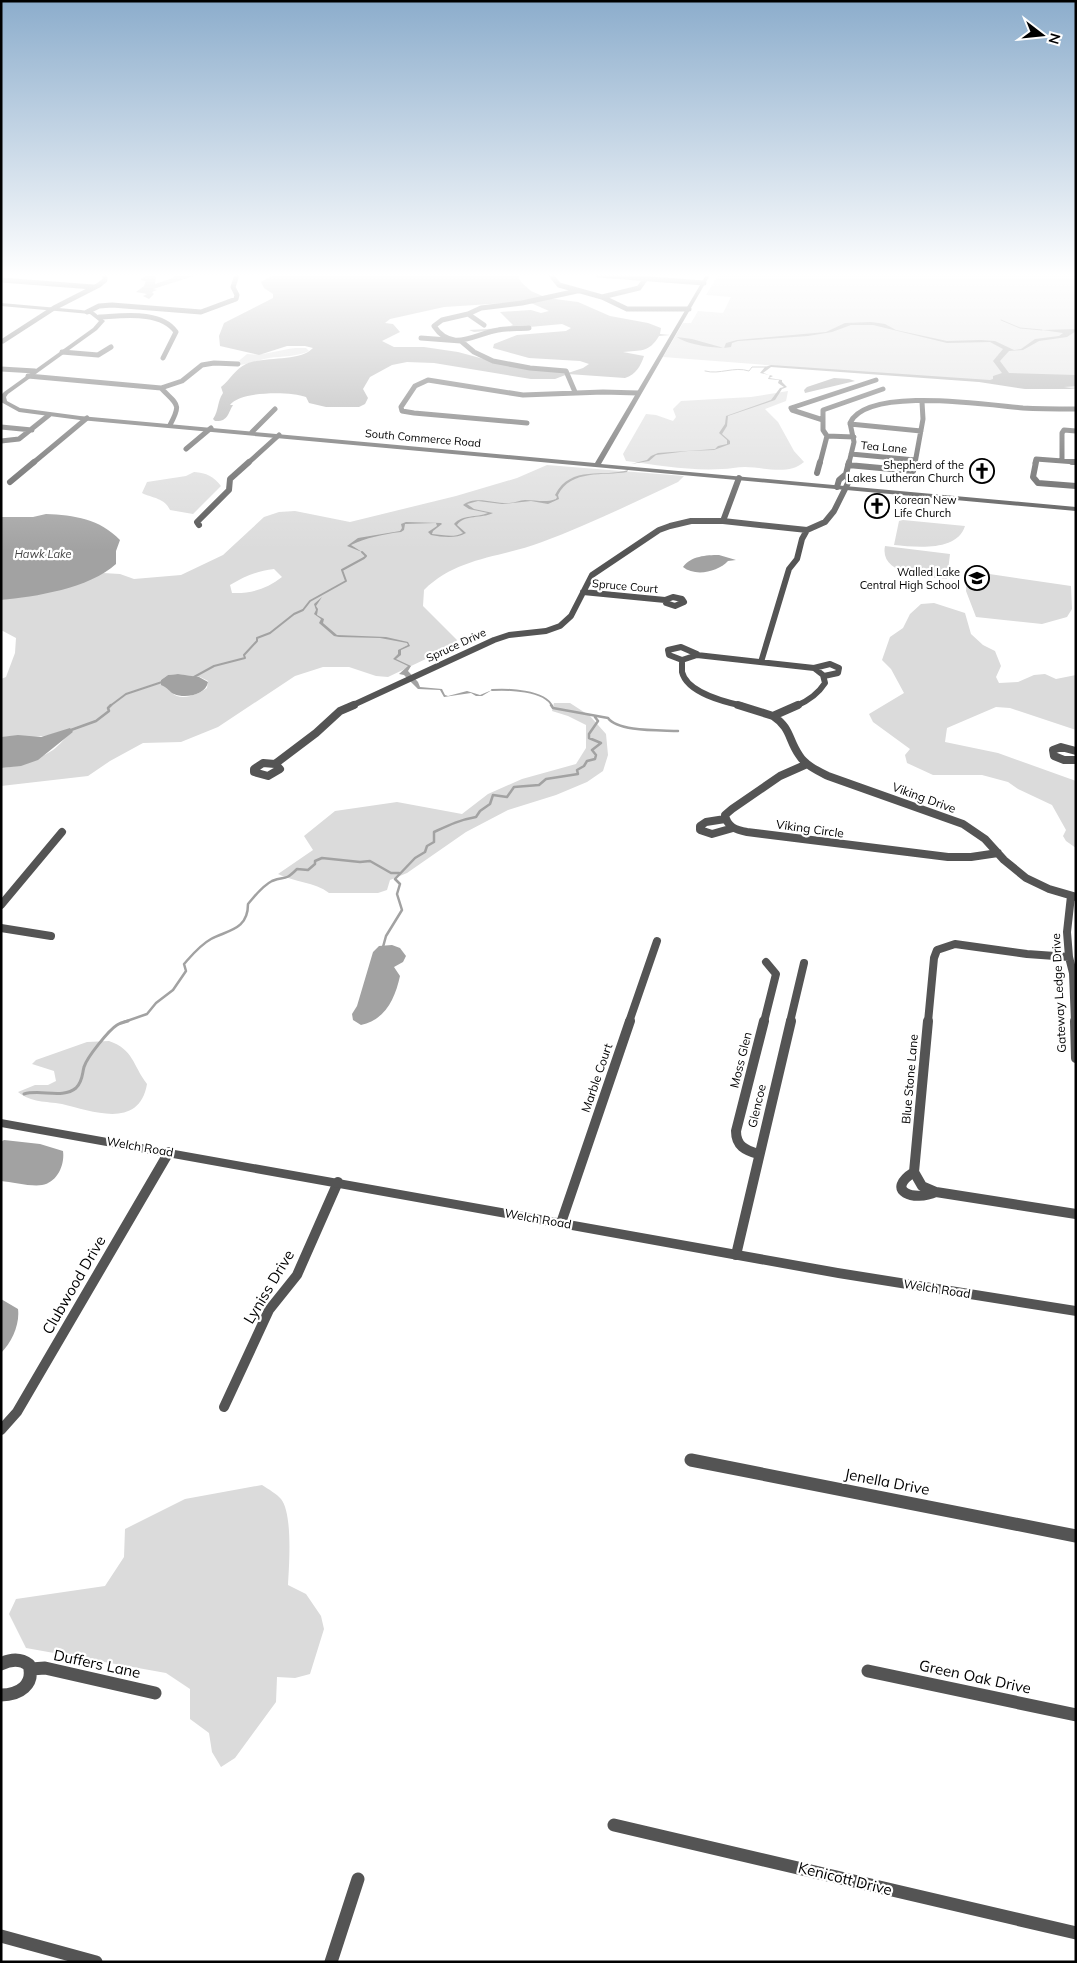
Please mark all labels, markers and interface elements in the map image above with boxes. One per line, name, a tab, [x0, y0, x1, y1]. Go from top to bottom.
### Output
north arrow	[1017, 10, 1067, 60]
text: N	[1044, 31, 1065, 46]
street label: South Commerce Road	[364, 426, 482, 450]
street label: Tea Lane	[860, 438, 908, 456]
place label: Shepherd of the Lakes Lutheran Church	[847, 458, 964, 485]
church icon: Shepherd of the Lakes Lutheran Church	[969, 458, 995, 484]
church icon: Korean New Life Church	[864, 493, 890, 519]
place label: Korean New Life Church	[894, 493, 957, 520]
water label: Hawk Lake	[14, 547, 72, 561]
place label: Walled Lake Central High School	[860, 565, 960, 592]
school or university icon: Walled Lake Central High School	[964, 565, 990, 591]
street label: Spruce Court	[592, 576, 659, 596]
street label: Spruce Drive	[424, 625, 488, 665]
street label: Viking Drive	[890, 779, 958, 816]
street label: Viking Circle	[775, 816, 845, 841]
street label: Gateway Ledge Drive	[1048, 933, 1069, 1053]
street label: Moss Glen	[726, 1030, 755, 1090]
street label: Blue Stone Lane	[898, 1033, 921, 1124]
street label: Marble Court	[578, 1041, 615, 1114]
street label: Glencoe	[744, 1083, 769, 1129]
street label: Welch Road	[106, 1133, 175, 1160]
street label: Welch Road	[504, 1205, 573, 1232]
street label: Clubwood Drive	[38, 1232, 109, 1337]
street label: Lyniss Drive	[239, 1246, 298, 1327]
street label: Welch Road	[903, 1276, 972, 1301]
street label: Jenella Drive	[843, 1464, 931, 1499]
street label: Duffers Lane	[52, 1645, 142, 1682]
street label: Green Oak Drive	[917, 1655, 1033, 1698]
street label: Kenicott Drive	[796, 1858, 894, 1899]

